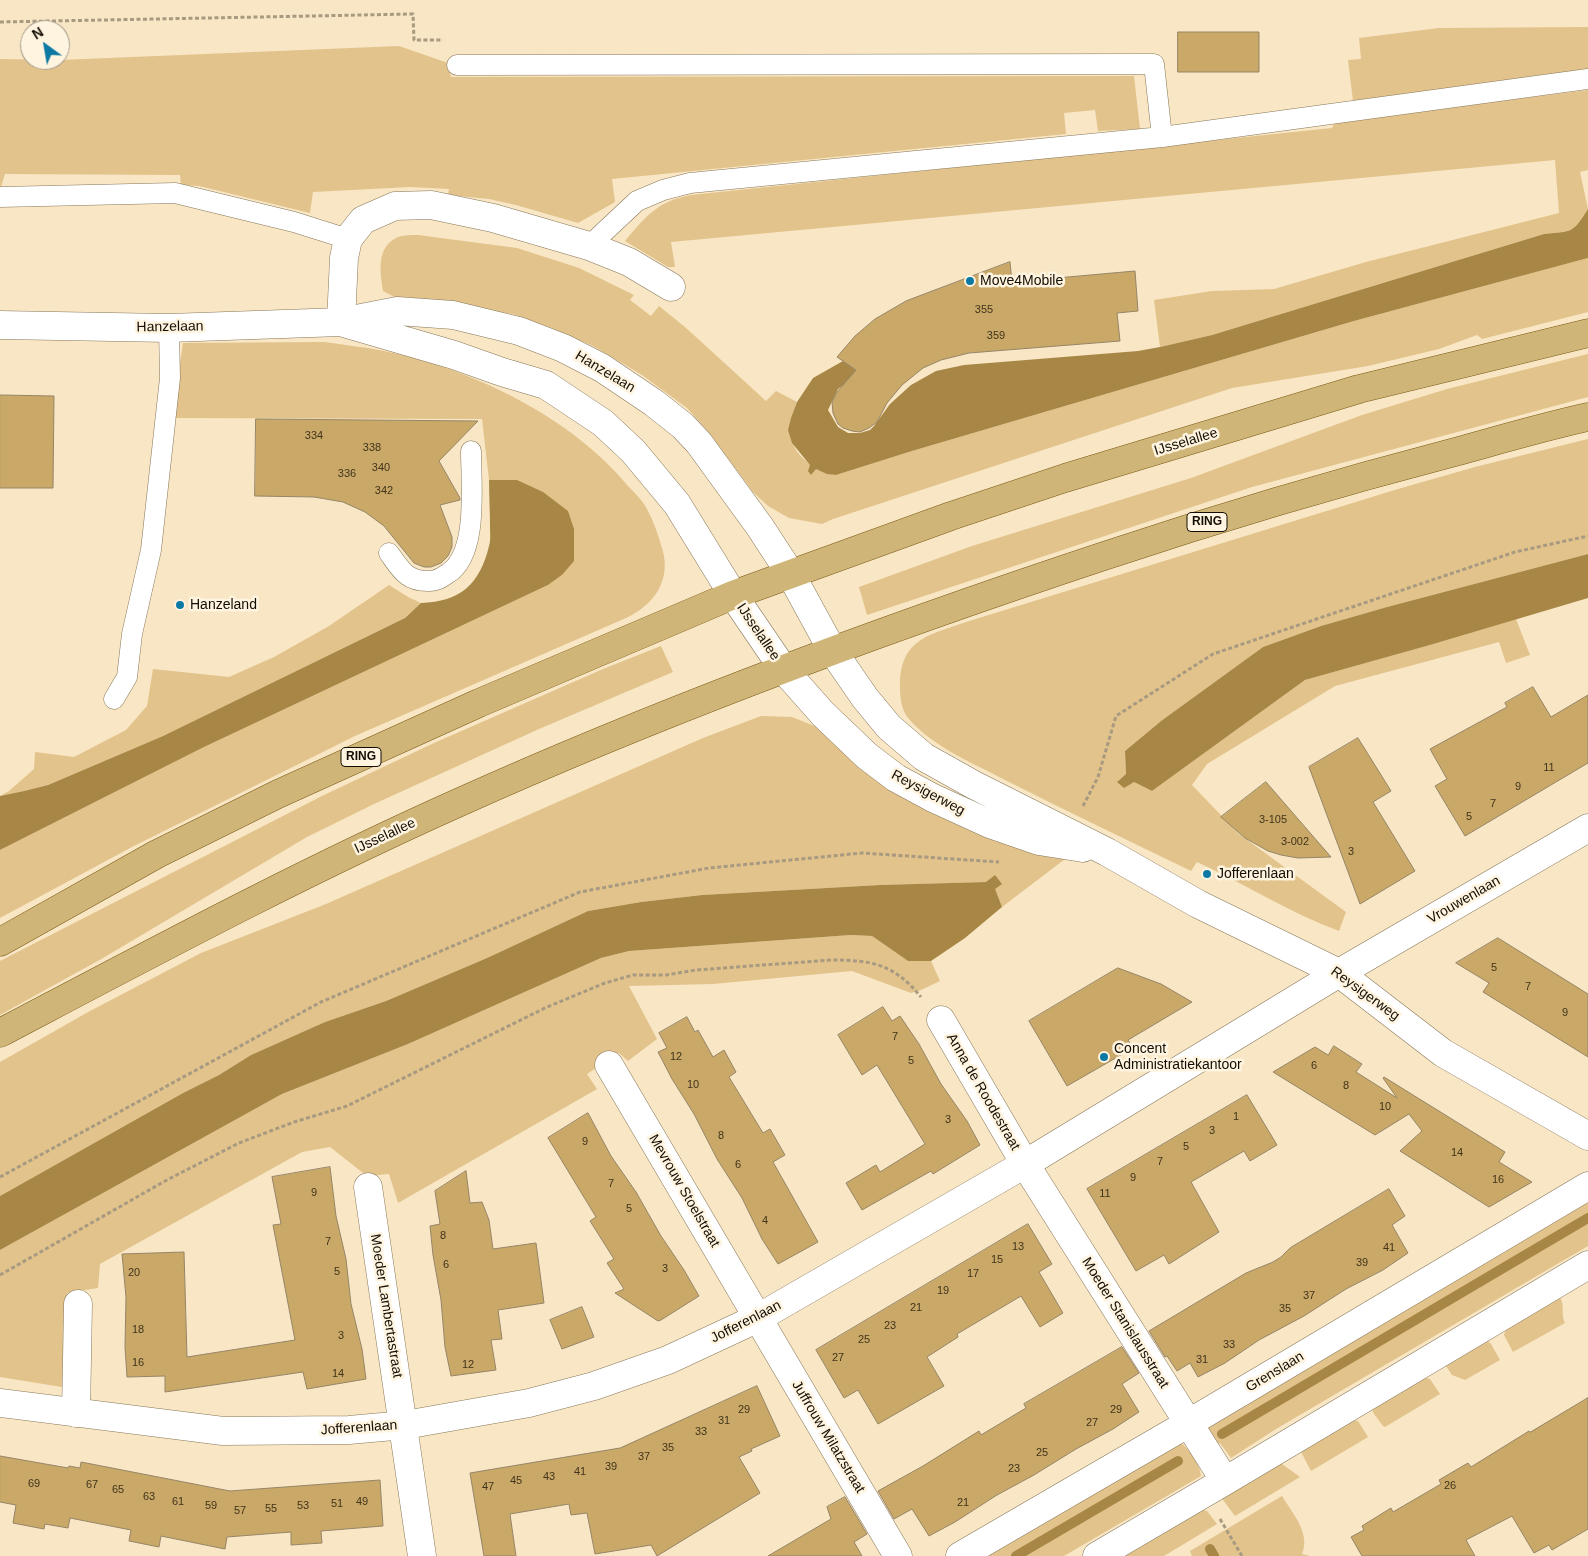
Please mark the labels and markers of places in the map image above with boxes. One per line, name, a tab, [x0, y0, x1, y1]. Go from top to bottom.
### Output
place label: Move4Mobile	[980, 273, 1063, 289]
marker: Move4Mobile	[964, 275, 976, 287]
place label: Hanzeland	[190, 597, 257, 613]
marker: Hanzeland	[174, 599, 186, 611]
place label: Jofferenlaan	[1217, 866, 1294, 882]
marker: Jofferenlaan	[1201, 868, 1213, 880]
place label: Concent Administratiekantoor	[1114, 1041, 1242, 1074]
marker: Concent Administratiekantoor	[1098, 1051, 1110, 1063]

